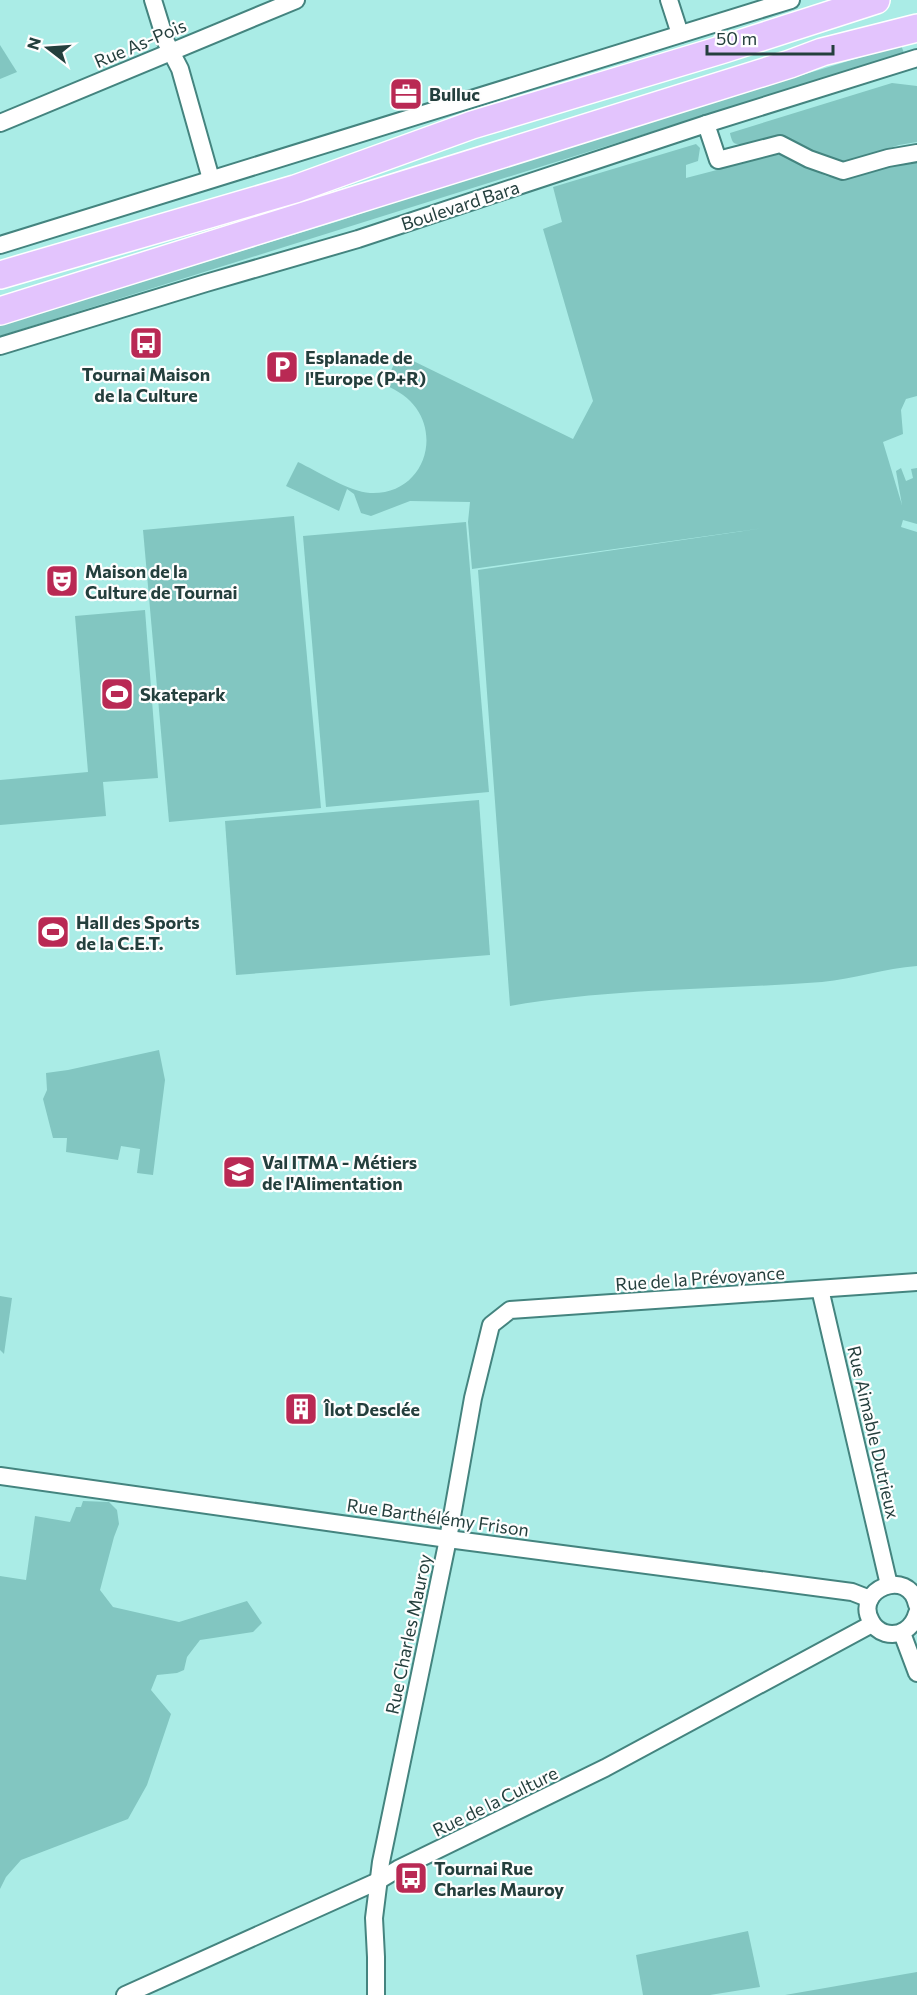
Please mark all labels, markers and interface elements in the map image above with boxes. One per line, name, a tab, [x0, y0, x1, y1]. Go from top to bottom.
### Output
street label: Rue As-Pois	[91, 14, 189, 72]
north arrow	[18, 18, 78, 78]
scale bar	[707, 18, 833, 56]
text: 50 m	[716, 27, 757, 49]
text: N	[22, 35, 44, 52]
office icon: Bulluc	[388, 76, 424, 112]
place label: Bulluc	[429, 83, 480, 105]
street label: Boulevard Bara	[398, 176, 522, 234]
bus stop icon: Tournai Maison de la Culture	[128, 325, 164, 361]
place label: Esplanade de l'Europe (P+R)	[305, 346, 426, 389]
parking icon: Esplanade de l'Europe (P+R)	[264, 349, 300, 385]
place label: Tournai Maison de la Culture	[82, 363, 210, 406]
place label: Maison de la Culture de Tournai	[85, 560, 238, 603]
theatre icon: Maison de la Culture de Tournai	[44, 563, 80, 599]
sports icon: Skatepark	[99, 676, 135, 712]
place label: Skatepark	[140, 683, 226, 705]
place label: Hall des Sports de la C.E.T.	[76, 911, 200, 954]
sports icon: Hall des Sports de la C.E.T.	[35, 914, 71, 950]
place label: Val ITMA - Métiers de l'Alimentation	[262, 1151, 417, 1194]
school or university icon: Val ITMA - Métiers de l'Alimentation	[221, 1154, 257, 1190]
street label: Rue de la Prévoyance	[615, 1261, 785, 1295]
street label: Rue Aimable Dutrieux	[843, 1343, 905, 1521]
building icon: Îlot Desclée	[283, 1391, 319, 1427]
place label: Îlot Desclée	[323, 1398, 420, 1420]
street label: Rue Barthélémy Frison	[345, 1493, 531, 1541]
street label: Rue Charles Mauroy	[380, 1552, 436, 1716]
street label: Rue de la Culture	[429, 1761, 561, 1841]
place label: Tournai Rue Charles Mauroy	[434, 1857, 564, 1900]
bus stop icon: Tournai Rue Charles Mauroy	[393, 1860, 429, 1896]

